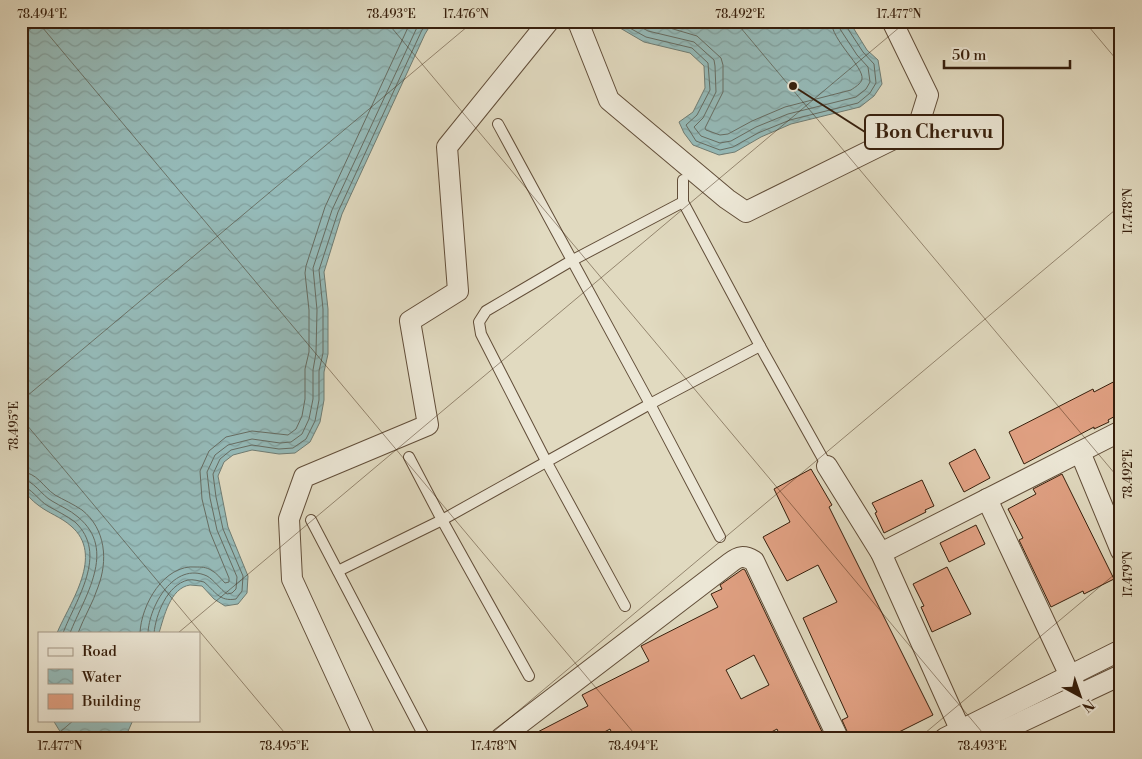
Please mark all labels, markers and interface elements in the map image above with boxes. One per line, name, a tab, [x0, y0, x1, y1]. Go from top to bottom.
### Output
text: 78.494°E	[17, 7, 67, 22]
text: 78.493°E	[366, 7, 416, 22]
text: 17.476°N	[443, 7, 489, 22]
text: 78.492°E	[715, 7, 765, 22]
text: 17.477°N	[876, 7, 922, 22]
scale bar	[944, 38, 1071, 70]
text: 50 m	[952, 46, 986, 65]
callout: Bon Cheruvu	[865, 115, 1003, 149]
text: Bon Cheruvu	[875, 120, 994, 144]
text: 17.478°N	[1121, 188, 1136, 234]
text: 78.495°E	[7, 401, 22, 451]
text: 78.492°E	[1121, 449, 1136, 499]
text: 17.479°N	[1121, 551, 1136, 597]
legend	[38, 632, 200, 722]
text: Road	[82, 642, 117, 661]
text: Water	[81, 668, 122, 687]
north arrow	[1054, 672, 1104, 722]
text: Building	[81, 692, 141, 711]
text: N	[1078, 695, 1098, 716]
text: 17.477°N	[37, 739, 83, 754]
text: 78.495°E	[259, 739, 309, 754]
text: 17.478°N	[471, 739, 517, 754]
text: 78.494°E	[608, 739, 658, 754]
text: 78.493°E	[957, 739, 1007, 754]

